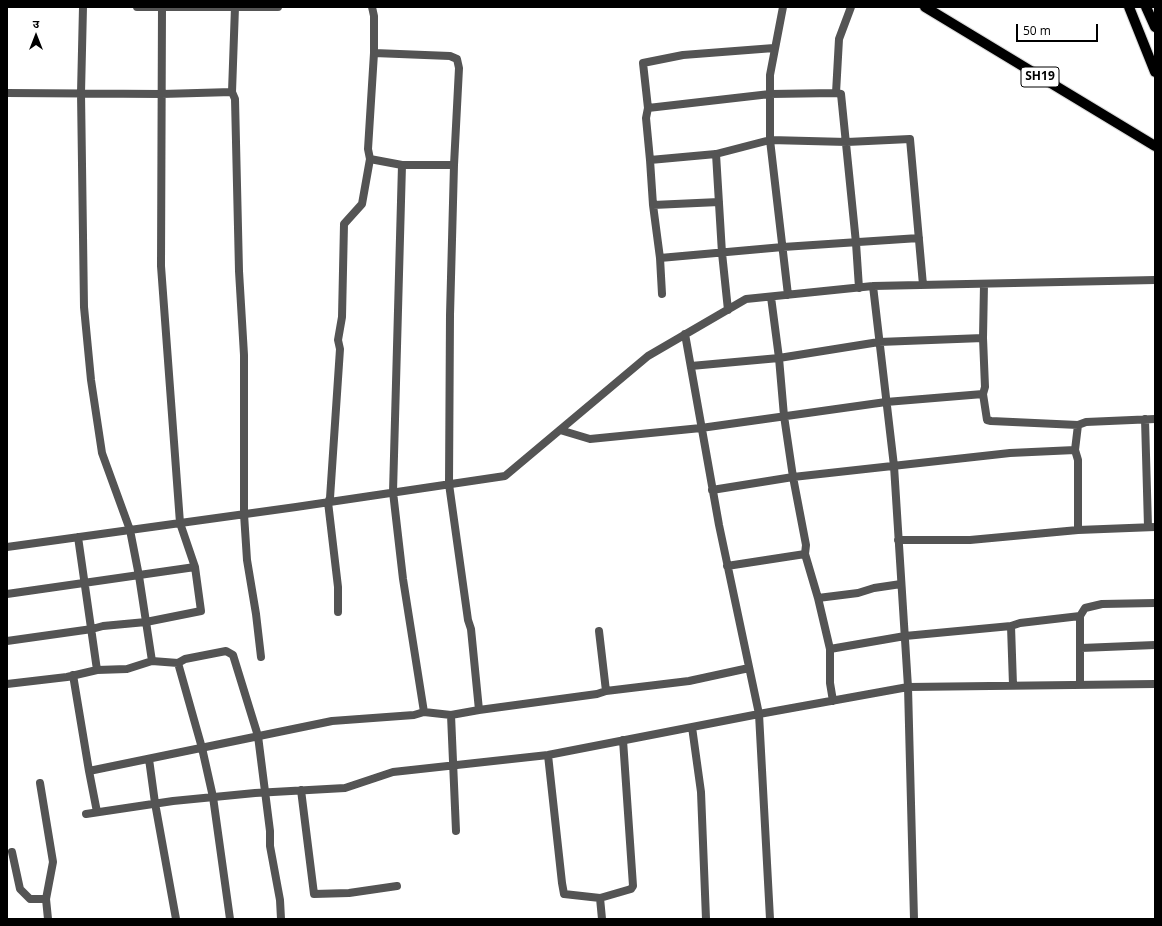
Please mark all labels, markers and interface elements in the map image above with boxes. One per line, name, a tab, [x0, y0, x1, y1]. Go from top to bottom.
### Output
north arrow	[16, 16, 56, 56]
text: उ	[33, 16, 39, 31]
scale bar	[1018, 16, 1100, 42]
text: 50 m	[1023, 22, 1051, 39]
road number: SH19	[1021, 67, 1059, 87]

